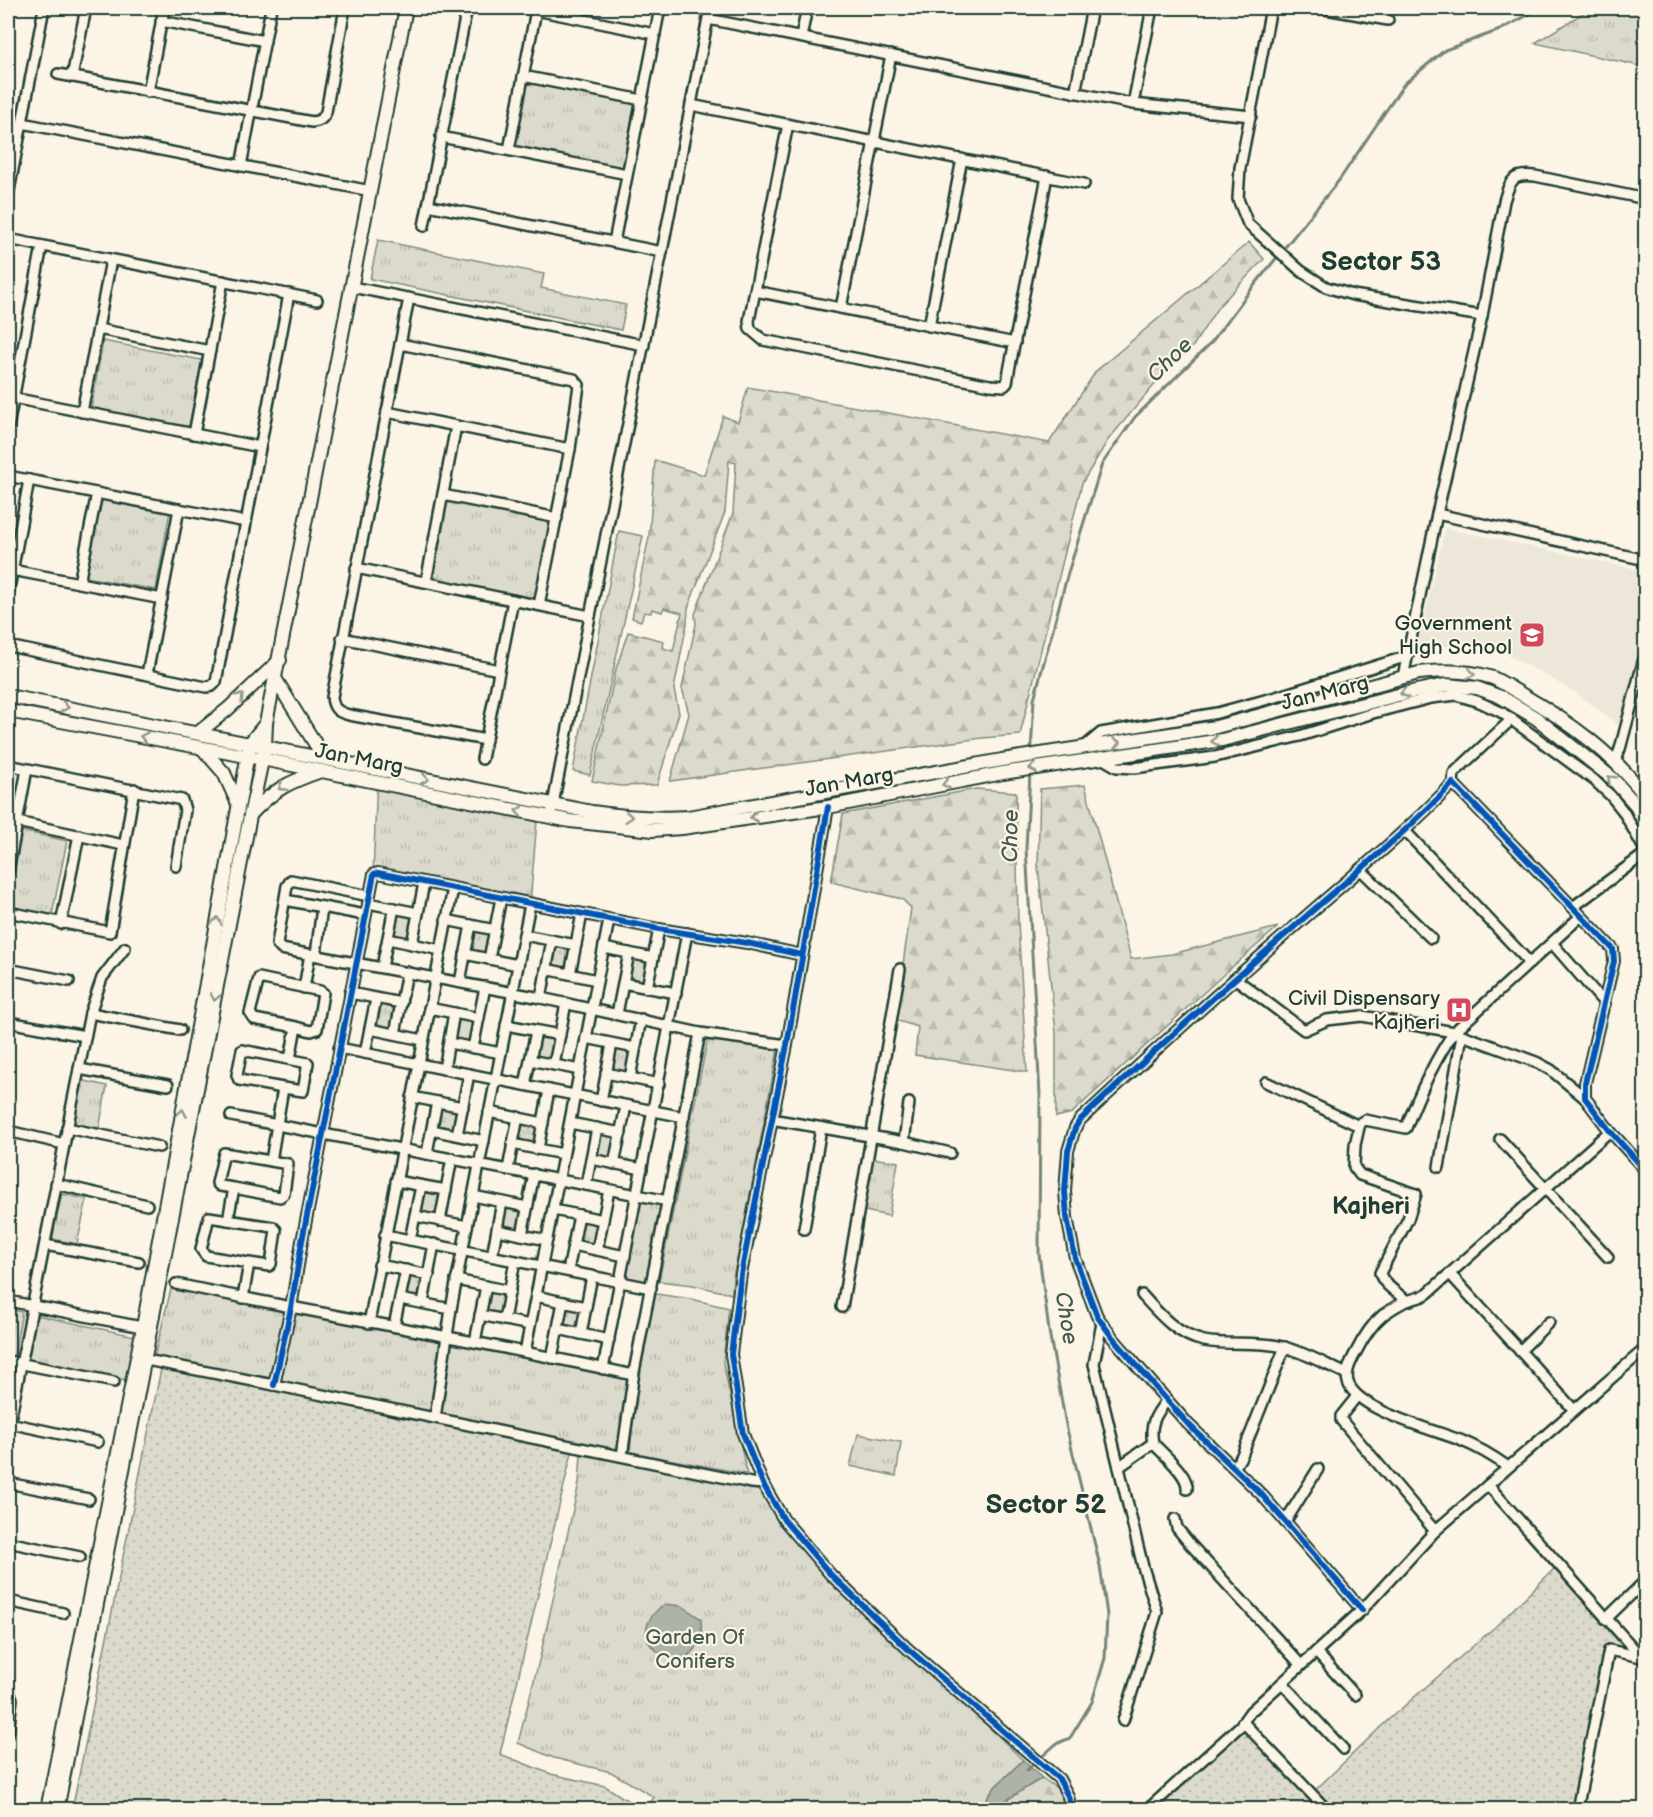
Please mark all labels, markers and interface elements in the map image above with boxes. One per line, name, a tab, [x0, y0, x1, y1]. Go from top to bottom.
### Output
district label: Sector 53	[1321, 246, 1441, 278]
water label: Choe	[1141, 332, 1199, 388]
place label: Government High School	[1395, 611, 1513, 660]
school or university icon: Government High School	[1517, 620, 1547, 650]
one-way arrow	[1466, 667, 1476, 680]
street label: Jan Marg	[1279, 670, 1371, 716]
one-way arrow	[1399, 686, 1409, 699]
one-way arrow	[232, 694, 243, 705]
one-way arrow	[60, 700, 70, 713]
one-way arrow	[139, 731, 149, 744]
one-way arrow	[1211, 734, 1221, 747]
one-way arrow	[1112, 737, 1122, 749]
street label: Jan Marg	[313, 738, 405, 780]
one-way arrow	[1028, 761, 1038, 774]
street label: Jan Marg	[803, 762, 895, 802]
one-way arrow	[420, 772, 430, 785]
one-way arrow	[1608, 775, 1618, 786]
one-way arrow	[941, 777, 951, 790]
one-way arrow	[277, 780, 288, 791]
one-way arrow	[515, 805, 525, 818]
water label: Choe	[997, 809, 1025, 863]
one-way arrow	[625, 810, 634, 823]
one-way arrow	[749, 811, 759, 823]
one-way arrow	[210, 916, 223, 926]
place label: Civil Dispensary Kajheri	[1288, 986, 1440, 1035]
one-way arrow	[209, 992, 222, 1002]
hospital icon: Civil Dispensary Kajheri	[1444, 995, 1474, 1025]
one-way arrow	[175, 1108, 188, 1118]
district label: Kajheri	[1332, 1192, 1410, 1221]
water label: Choe	[1048, 1290, 1084, 1347]
district label: Sector 52	[986, 1489, 1106, 1521]
park label: Garden Of Conifers	[645, 1625, 745, 1674]

